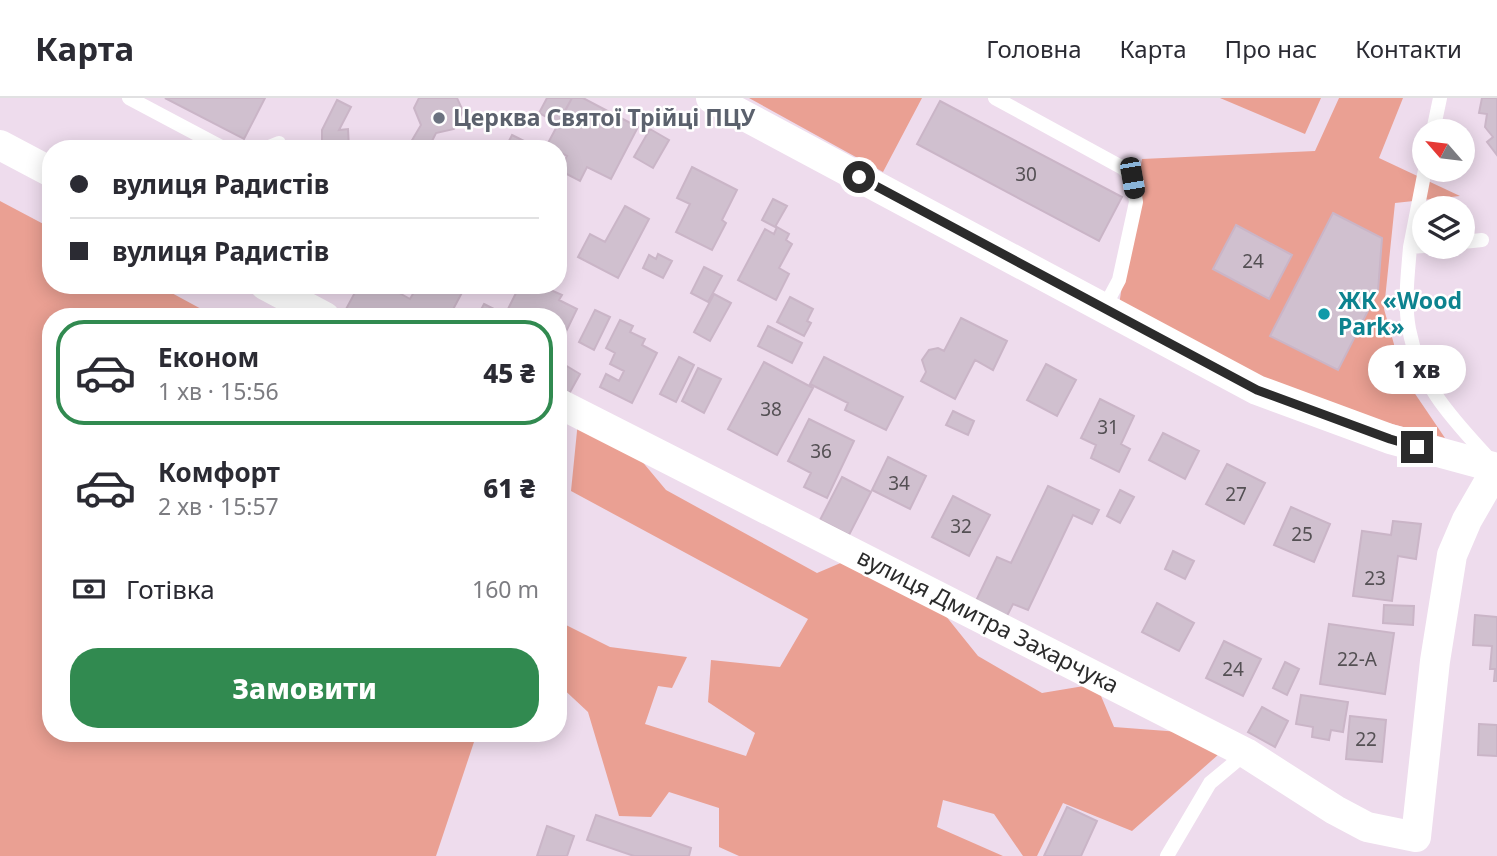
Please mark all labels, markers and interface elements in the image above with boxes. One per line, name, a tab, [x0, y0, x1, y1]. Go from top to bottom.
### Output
text: Карта	[35, 26, 134, 71]
text: Головна	[986, 32, 1082, 65]
text: Карта	[1120, 32, 1187, 65]
text: Про нас	[1225, 32, 1317, 65]
text: Контакти	[1355, 32, 1462, 65]
place label: Церква Святої Трійці ПЦУ	[453, 101, 756, 133]
marker: Церква Святої Трійці ПЦУ	[431, 110, 447, 126]
north arrow	[1412, 119, 1475, 182]
map controls	[1412, 119, 1475, 259]
car	[1119, 155, 1146, 201]
route start	[843, 161, 875, 193]
house number: 30	[1015, 161, 1037, 187]
text: вулиця Радистів	[112, 166, 329, 202]
button: layers	[1412, 196, 1475, 259]
text: вулиця Радистів	[112, 233, 329, 269]
house number: 24	[1242, 248, 1264, 274]
place label: ЖК «Wood Park»	[1338, 284, 1462, 342]
marker: ЖК «Wood Park»	[1316, 306, 1332, 322]
text: Економ	[158, 339, 259, 375]
icon: car	[74, 341, 137, 404]
callout: 1 хв	[1368, 345, 1466, 394]
text: 1 хв	[1394, 353, 1440, 385]
text: 45 ₴	[483, 355, 535, 391]
text: 1 хв · 15:56	[158, 375, 279, 407]
house number: 38	[760, 396, 782, 422]
house number: 31	[1097, 414, 1119, 440]
route end	[1401, 431, 1433, 463]
house number: 36	[810, 438, 832, 464]
text: Комфорт	[158, 454, 280, 490]
icon: car	[74, 456, 137, 519]
text: 61 ₴	[483, 470, 535, 506]
house number: 34	[888, 470, 910, 496]
house number: 27	[1225, 481, 1247, 507]
text: 2 хв · 15:57	[158, 490, 279, 522]
house number: 32	[950, 513, 972, 539]
house number: 25	[1291, 521, 1313, 547]
street label: вулиця Дмитра Захарчука	[852, 540, 1125, 700]
house number: 23	[1364, 565, 1386, 591]
icon: cash	[70, 570, 108, 608]
text: Готівка	[126, 571, 215, 607]
text: 160 m	[472, 573, 539, 605]
house number: 22-А	[1337, 646, 1378, 672]
button: Замовити	[70, 648, 539, 728]
house number: 24	[1222, 656, 1244, 682]
house number: 22	[1355, 726, 1377, 752]

